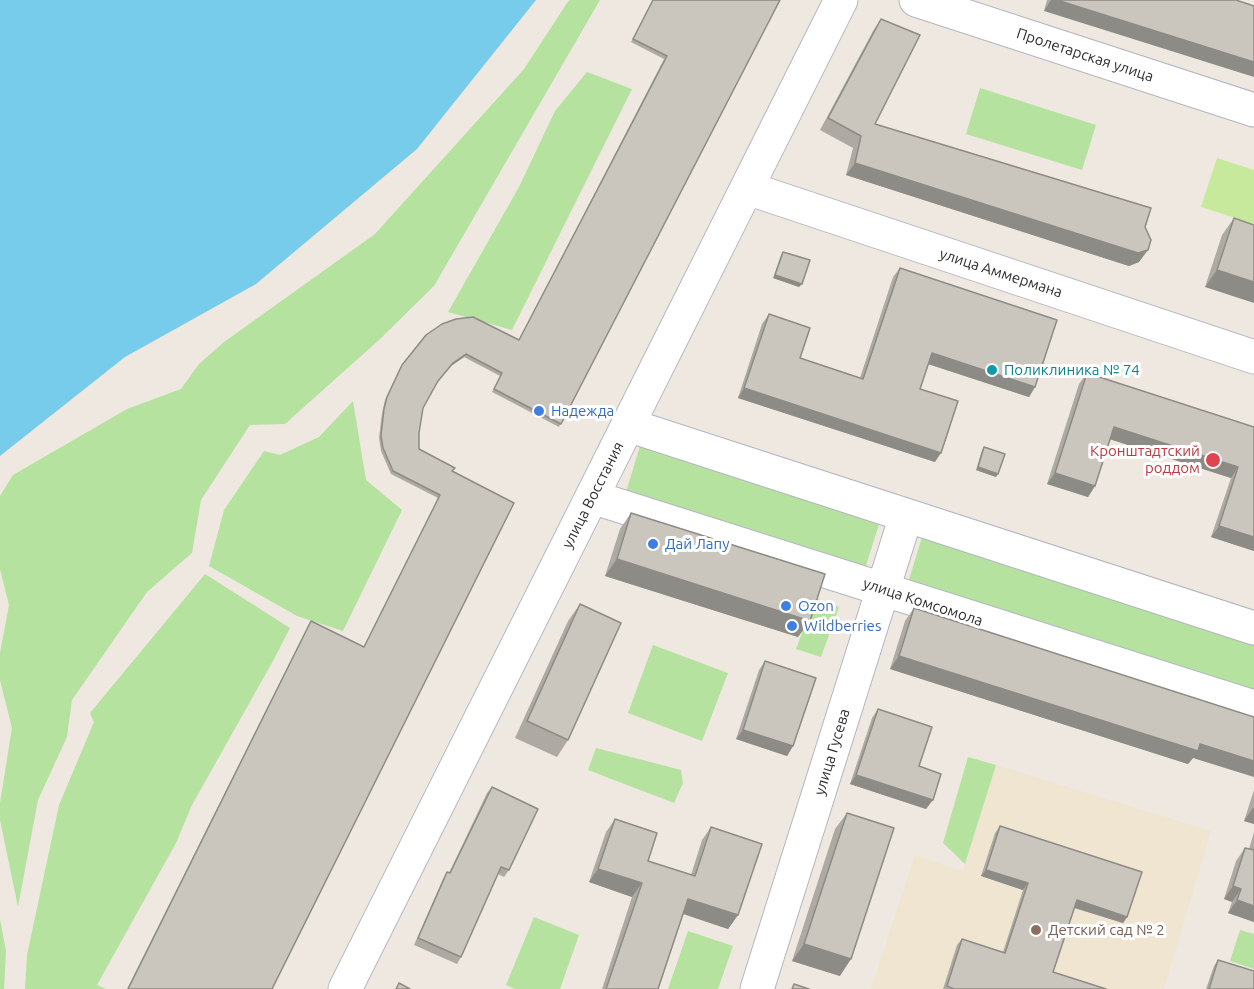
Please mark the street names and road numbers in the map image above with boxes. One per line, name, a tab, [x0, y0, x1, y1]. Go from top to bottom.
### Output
street label: Пролетарская улица	[1014, 24, 1156, 86]
street label: улица Аммермана	[937, 245, 1065, 301]
street label: улица Восстания	[558, 439, 628, 551]
street label: улица Комсомола	[861, 574, 985, 630]
street label: улица Гусева	[810, 706, 854, 798]

